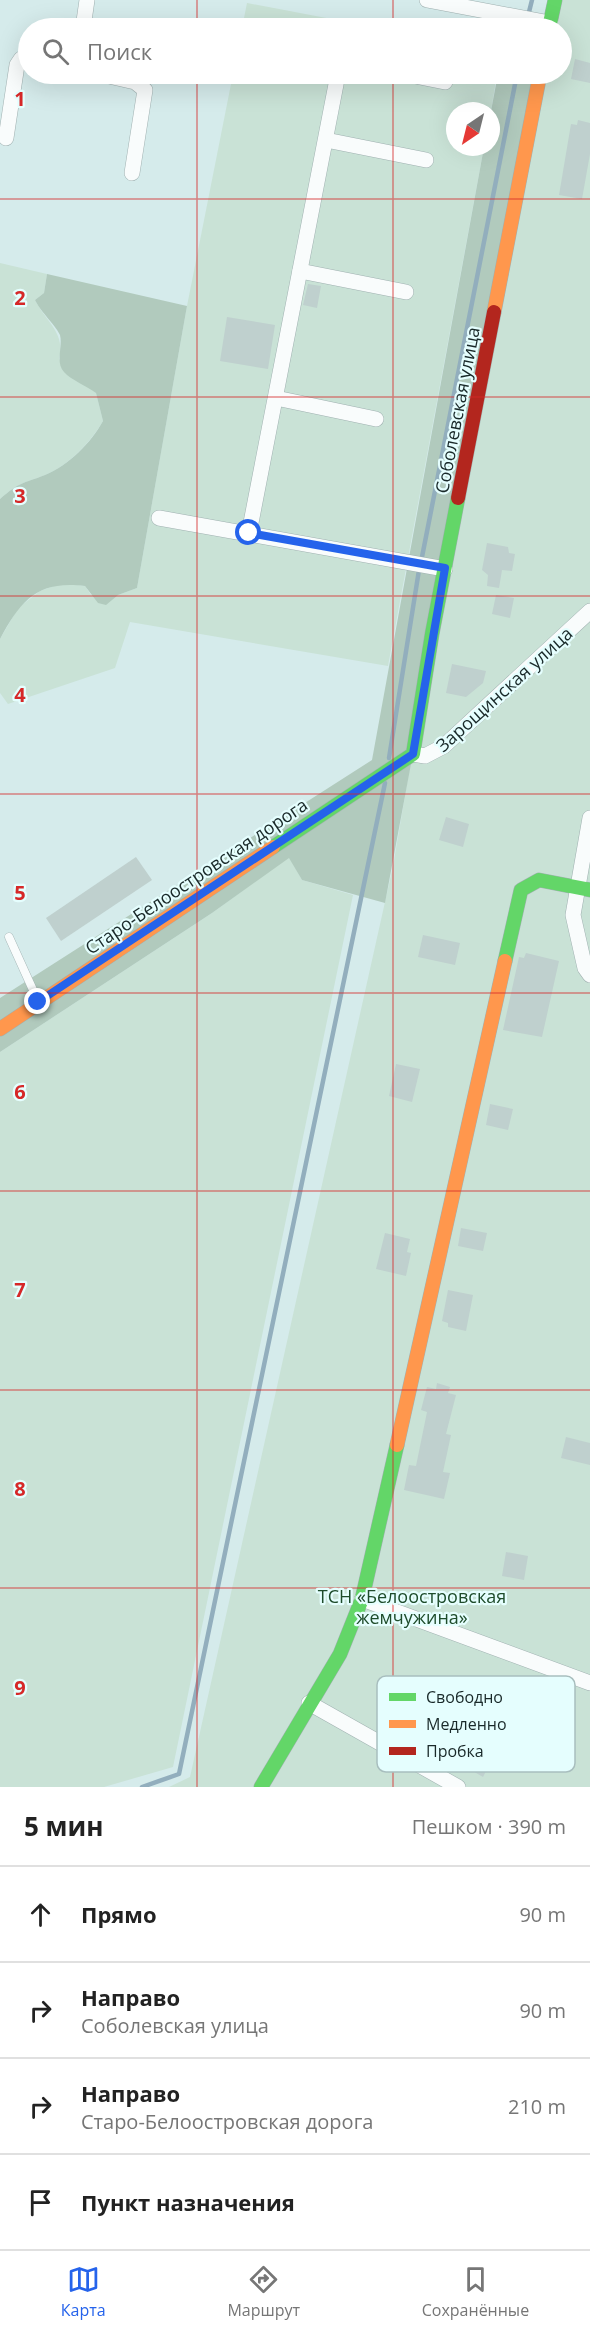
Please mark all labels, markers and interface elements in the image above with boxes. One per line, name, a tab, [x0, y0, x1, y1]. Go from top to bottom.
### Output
search box	[18, 18, 572, 84]
icon: search	[39, 35, 72, 68]
text: Поиск	[87, 36, 152, 66]
text: 1	[14, 85, 26, 112]
north arrow	[446, 102, 500, 156]
text: 2	[14, 284, 26, 311]
street label: Соболевская улица	[429, 325, 485, 495]
text: 3	[14, 482, 26, 509]
route start	[235, 519, 261, 545]
street label: Зарощинская улица	[431, 621, 577, 757]
text: 4	[14, 681, 26, 708]
street label: Старо-Белоостровская дорога	[80, 792, 312, 960]
text: 5	[14, 879, 26, 906]
route end	[24, 988, 50, 1014]
text: 6	[14, 1078, 26, 1105]
text: 7	[14, 1276, 26, 1303]
text: 8	[14, 1475, 26, 1502]
park label: ТСН «Белоостровская жемчужина»	[318, 1584, 506, 1629]
text: 9	[14, 1674, 26, 1701]
legend	[377, 1676, 575, 1772]
text: Свободно	[426, 1686, 503, 1708]
text: Медленно	[426, 1713, 507, 1735]
text: Пробка	[426, 1740, 484, 1762]
text: 5 мин	[24, 1808, 104, 1844]
text: Пешком · 390 m	[412, 1813, 566, 1840]
icon: ahead	[24, 1898, 57, 1931]
text: Прямо	[81, 1899, 157, 1929]
text: 90 m	[519, 1901, 566, 1928]
text: Направо	[81, 1982, 180, 2012]
icon: right	[24, 1994, 57, 2027]
text: 90 m	[519, 1997, 566, 2024]
text: Соболевская улица	[81, 2012, 269, 2039]
text: Направо	[81, 2078, 180, 2108]
icon: right	[24, 2090, 57, 2123]
text: 210 m	[508, 2093, 566, 2120]
text: Старо-Белоостровская дорога	[81, 2108, 373, 2135]
icon: arrive	[24, 2186, 57, 2219]
text: Пункт назначения	[81, 2187, 295, 2217]
tab: Карта	[61, 2263, 106, 2321]
tab: Маршрут	[227, 2263, 300, 2321]
tab: Сохранённые	[422, 2263, 529, 2321]

